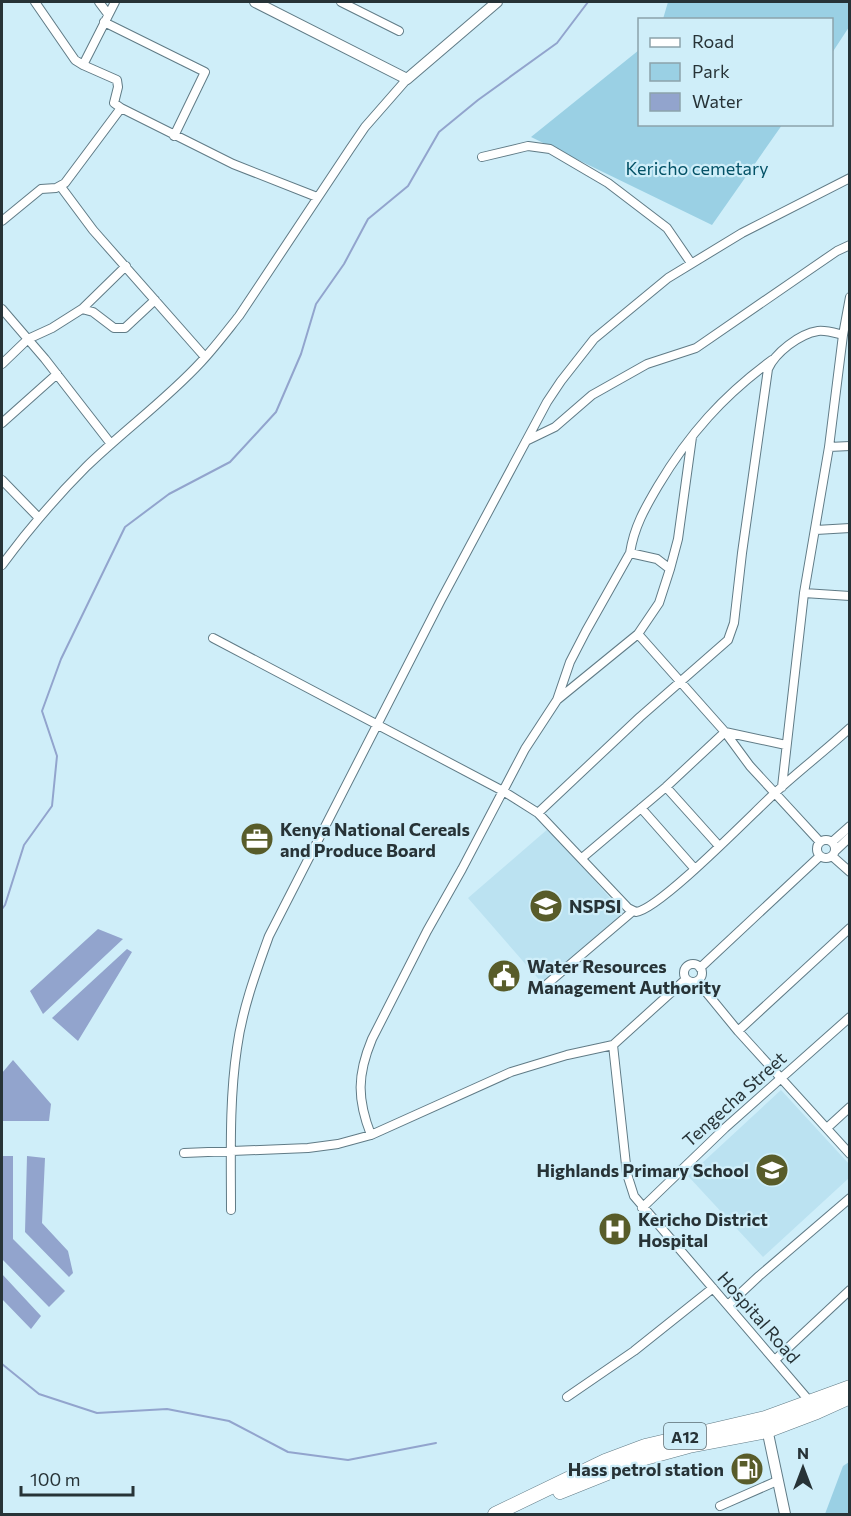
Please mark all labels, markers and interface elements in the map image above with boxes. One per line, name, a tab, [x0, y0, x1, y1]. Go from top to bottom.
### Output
legend	[638, 18, 833, 126]
text: Road	[692, 30, 734, 52]
text: Park	[692, 60, 730, 82]
text: Water	[692, 90, 743, 112]
park label: Kericho cemetary	[626, 157, 768, 179]
place label: Kenya National Cereals and Produce Board	[280, 818, 470, 861]
office icon: Kenya National Cereals and Produce Board	[239, 821, 275, 857]
school or university icon: NSPSI	[528, 888, 564, 924]
place label: NSPSI	[569, 895, 621, 917]
place label: Water Resources Management Authority	[527, 955, 721, 998]
public building icon: Water Resources Management Authority	[486, 958, 522, 994]
street label: Tengecha Street	[678, 1047, 790, 1151]
school or university icon: Highlands Primary School	[754, 1152, 790, 1188]
place label: Highlands Primary School	[537, 1159, 749, 1181]
place label: Kericho District Hospital	[638, 1208, 768, 1251]
hospital icon: Kericho District Hospital	[597, 1211, 633, 1247]
street label: Hospital Road	[713, 1267, 805, 1367]
road number: A12	[664, 1423, 706, 1449]
north arrow	[773, 1438, 833, 1498]
text: N	[797, 1443, 809, 1462]
fuel station icon: Hass petrol station	[729, 1451, 765, 1487]
place label: Hass petrol station	[568, 1458, 724, 1480]
scale bar	[21, 1459, 134, 1497]
text: 100 m	[30, 1468, 80, 1490]

